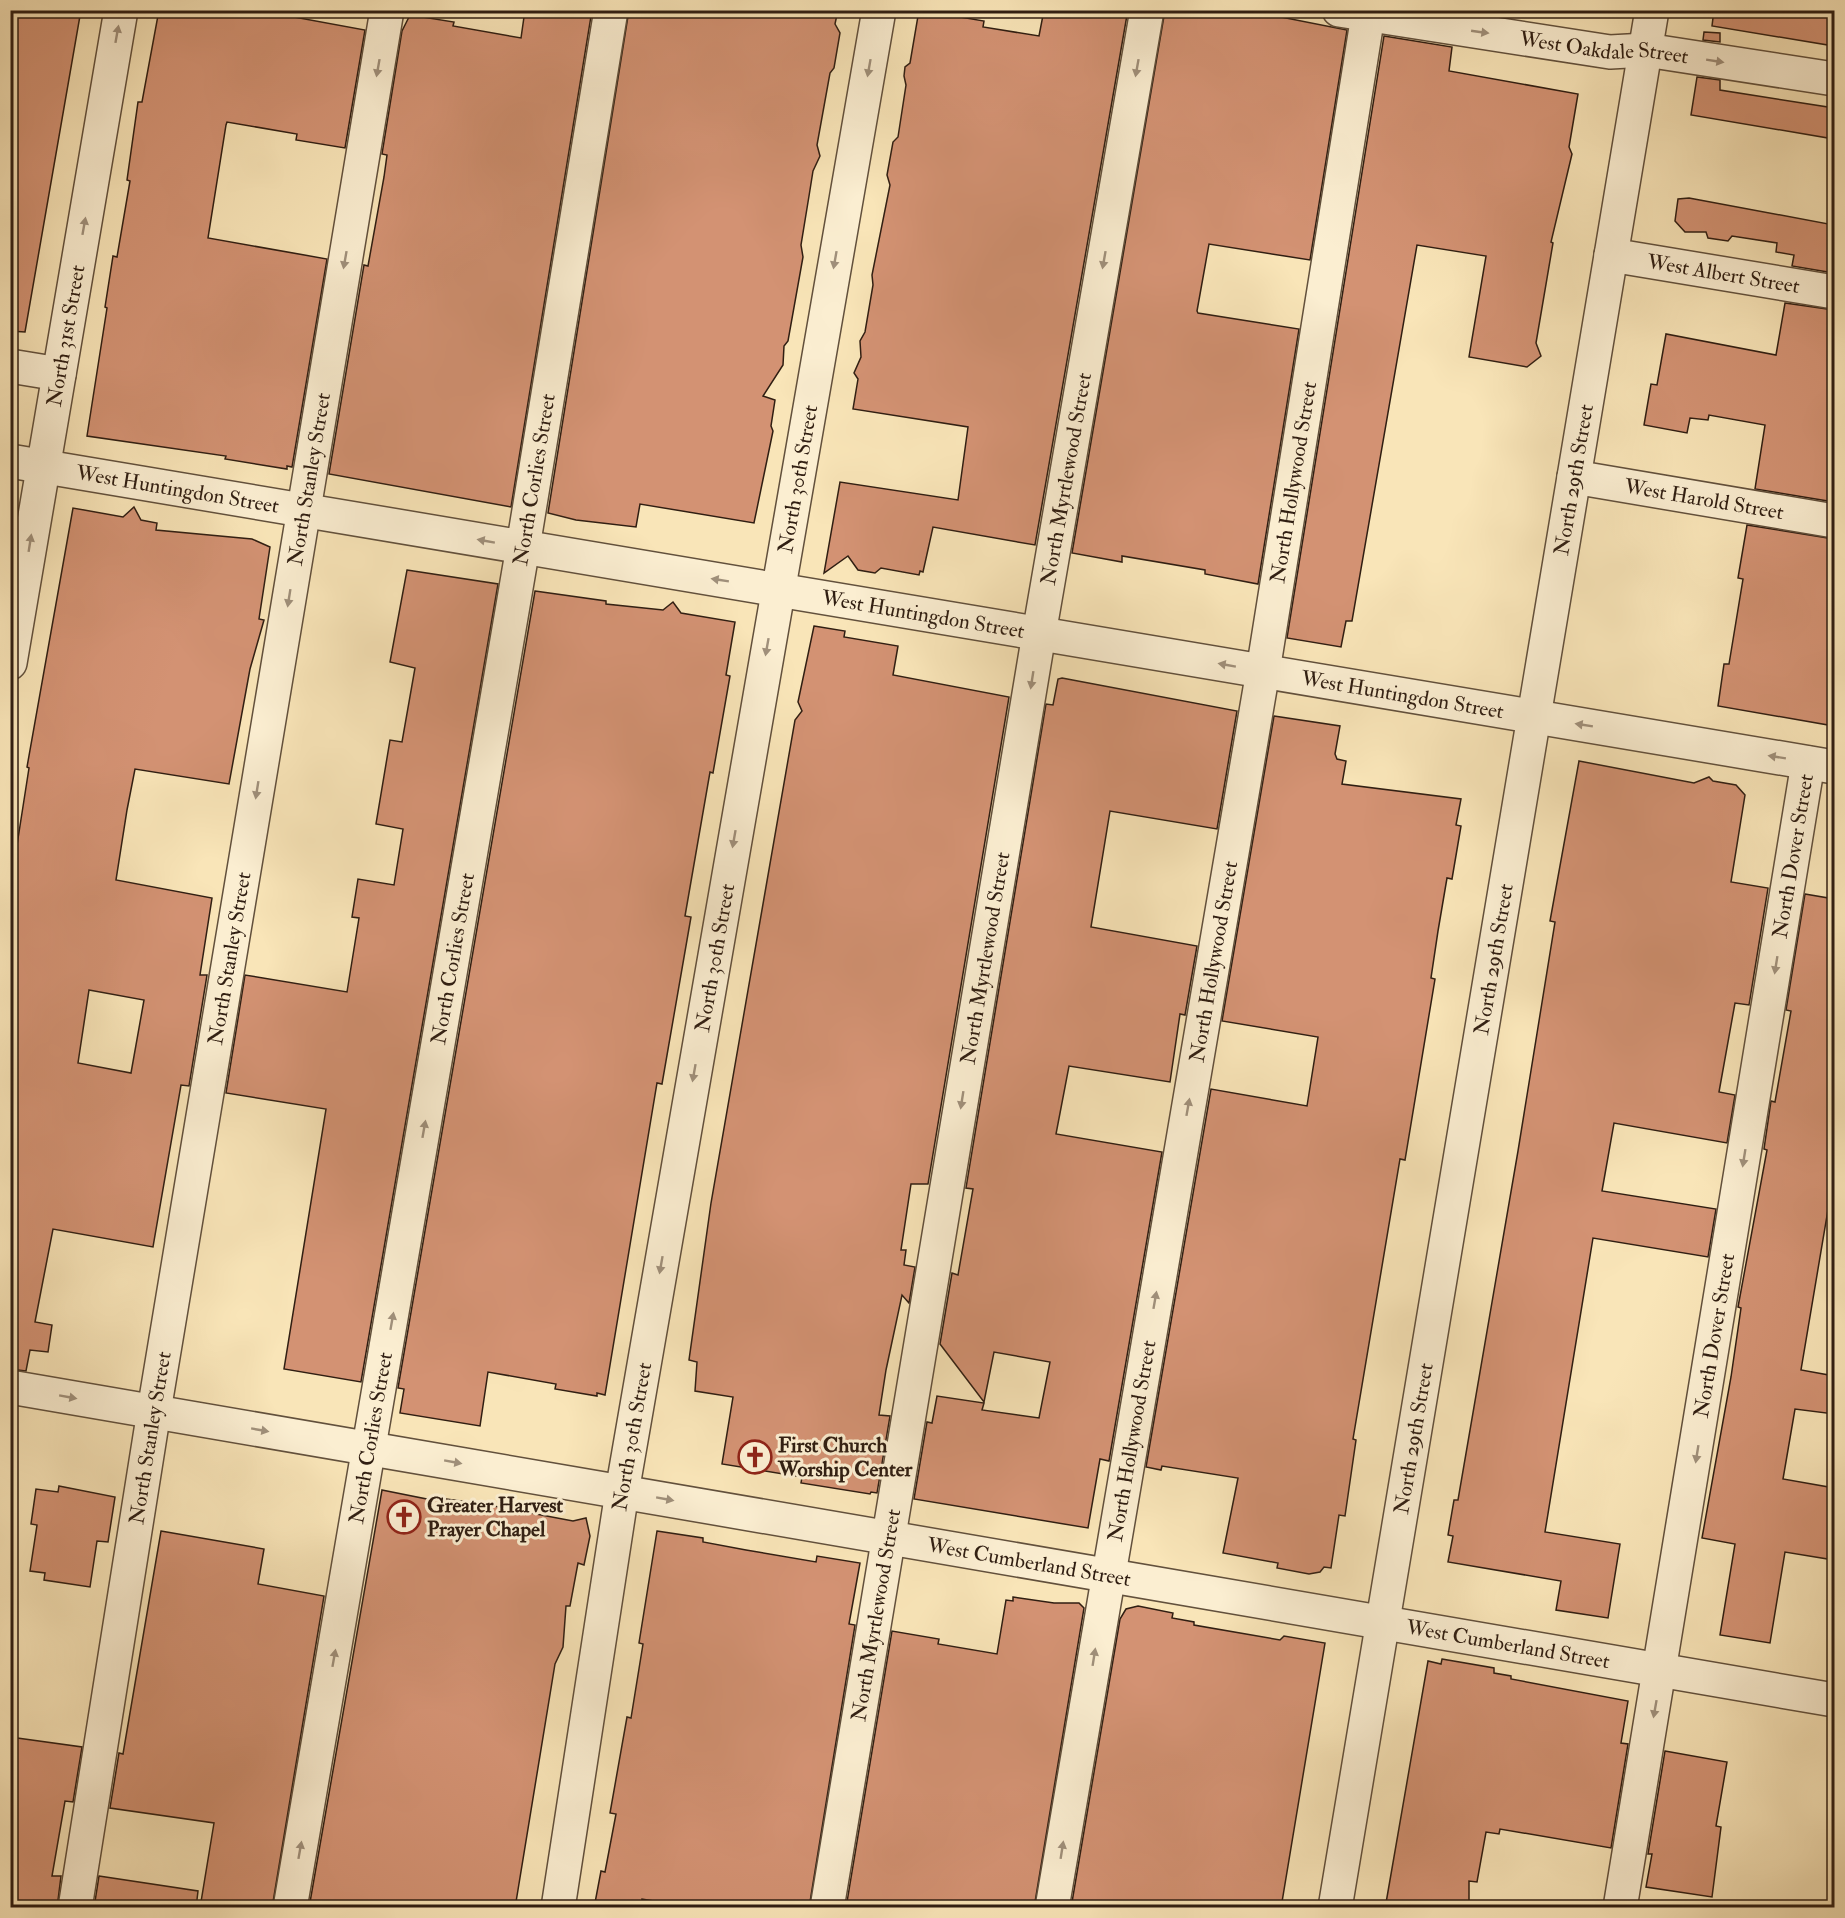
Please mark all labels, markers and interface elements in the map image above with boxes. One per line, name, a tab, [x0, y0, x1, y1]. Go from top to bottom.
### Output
one-way arrow	[113, 24, 122, 43]
street label: West Oakdale Street	[1517, 25, 1691, 70]
one-way arrow	[1471, 28, 1490, 37]
one-way arrow	[1705, 57, 1724, 66]
one-way arrow	[373, 59, 382, 78]
one-way arrow	[864, 59, 873, 78]
one-way arrow	[1132, 59, 1141, 78]
one-way arrow	[80, 217, 89, 236]
street label: West Albert Street	[1644, 248, 1802, 300]
one-way arrow	[341, 251, 350, 270]
one-way arrow	[831, 251, 840, 270]
one-way arrow	[1099, 251, 1108, 270]
street label: North 31st Street	[40, 263, 91, 409]
street label: North Myrtlewood Street	[1034, 370, 1098, 587]
street label: North Hollywood Street	[1264, 379, 1323, 585]
street label: North Stanley Street	[281, 390, 337, 568]
street label: North Corlies Street	[507, 392, 561, 568]
street label: North 29th Street	[1548, 402, 1599, 557]
street label: North 30th Street	[772, 403, 824, 555]
street label: West Huntingdon Street	[73, 459, 281, 519]
street label: West Harold Street	[1622, 472, 1786, 526]
one-way arrow	[26, 533, 35, 552]
one-way arrow	[476, 536, 495, 545]
one-way arrow	[710, 575, 729, 584]
street label: West Huntingdon Street	[819, 584, 1027, 645]
one-way arrow	[284, 588, 293, 607]
one-way arrow	[763, 638, 772, 657]
one-way arrow	[1217, 660, 1236, 669]
street label: West Huntingdon Street	[1298, 664, 1506, 725]
one-way arrow	[1027, 671, 1036, 690]
one-way arrow	[1575, 720, 1594, 729]
one-way arrow	[1767, 753, 1786, 762]
street label: North Dover Street	[1766, 772, 1820, 940]
one-way arrow	[252, 781, 261, 800]
one-way arrow	[730, 830, 739, 849]
street label: North Myrtlewood Street	[954, 850, 1016, 1066]
street label: North Hollywood Street	[1183, 859, 1244, 1064]
street label: North Stanley Street	[202, 870, 257, 1047]
street label: North Corlies Street	[425, 871, 480, 1047]
street label: North 30th Street	[688, 881, 741, 1034]
street label: North 29th Street	[1468, 881, 1519, 1037]
one-way arrow	[1771, 956, 1780, 975]
one-way arrow	[690, 1064, 699, 1083]
one-way arrow	[957, 1091, 966, 1110]
one-way arrow	[1184, 1098, 1193, 1117]
one-way arrow	[420, 1119, 429, 1138]
one-way arrow	[1740, 1149, 1749, 1168]
street label: North Dover Street	[1687, 1251, 1741, 1420]
one-way arrow	[657, 1256, 666, 1275]
one-way arrow	[1151, 1290, 1160, 1309]
one-way arrow	[388, 1311, 397, 1330]
street label: North Hollywood Street	[1101, 1338, 1162, 1544]
street label: North Stanley Street	[123, 1349, 177, 1526]
street label: North Corlies Street	[343, 1350, 398, 1526]
street label: North 30th Street	[606, 1360, 658, 1513]
street label: North 29th Street	[1388, 1361, 1439, 1516]
one-way arrow	[59, 1393, 78, 1402]
one-way arrow	[251, 1425, 270, 1434]
place label: First Church Worship Center	[777, 1432, 914, 1483]
church icon: First Church Worship Center	[737, 1439, 773, 1475]
one-way arrow	[1692, 1445, 1701, 1464]
one-way arrow	[443, 1458, 462, 1467]
place label: Greater Harvest Prayer Chapel	[427, 1492, 563, 1543]
one-way arrow	[656, 1495, 675, 1504]
church icon: Greater Harvest Prayer Chapel	[386, 1499, 422, 1535]
street label: North Myrtlewood Street	[845, 1507, 907, 1723]
street label: West Cumberland Street	[924, 1531, 1133, 1593]
street label: West Cumberland Street	[1403, 1613, 1612, 1675]
one-way arrow	[329, 1648, 338, 1667]
one-way arrow	[1090, 1648, 1099, 1667]
one-way arrow	[1650, 1699, 1659, 1718]
one-way arrow	[296, 1840, 305, 1859]
one-way arrow	[1058, 1840, 1067, 1859]

